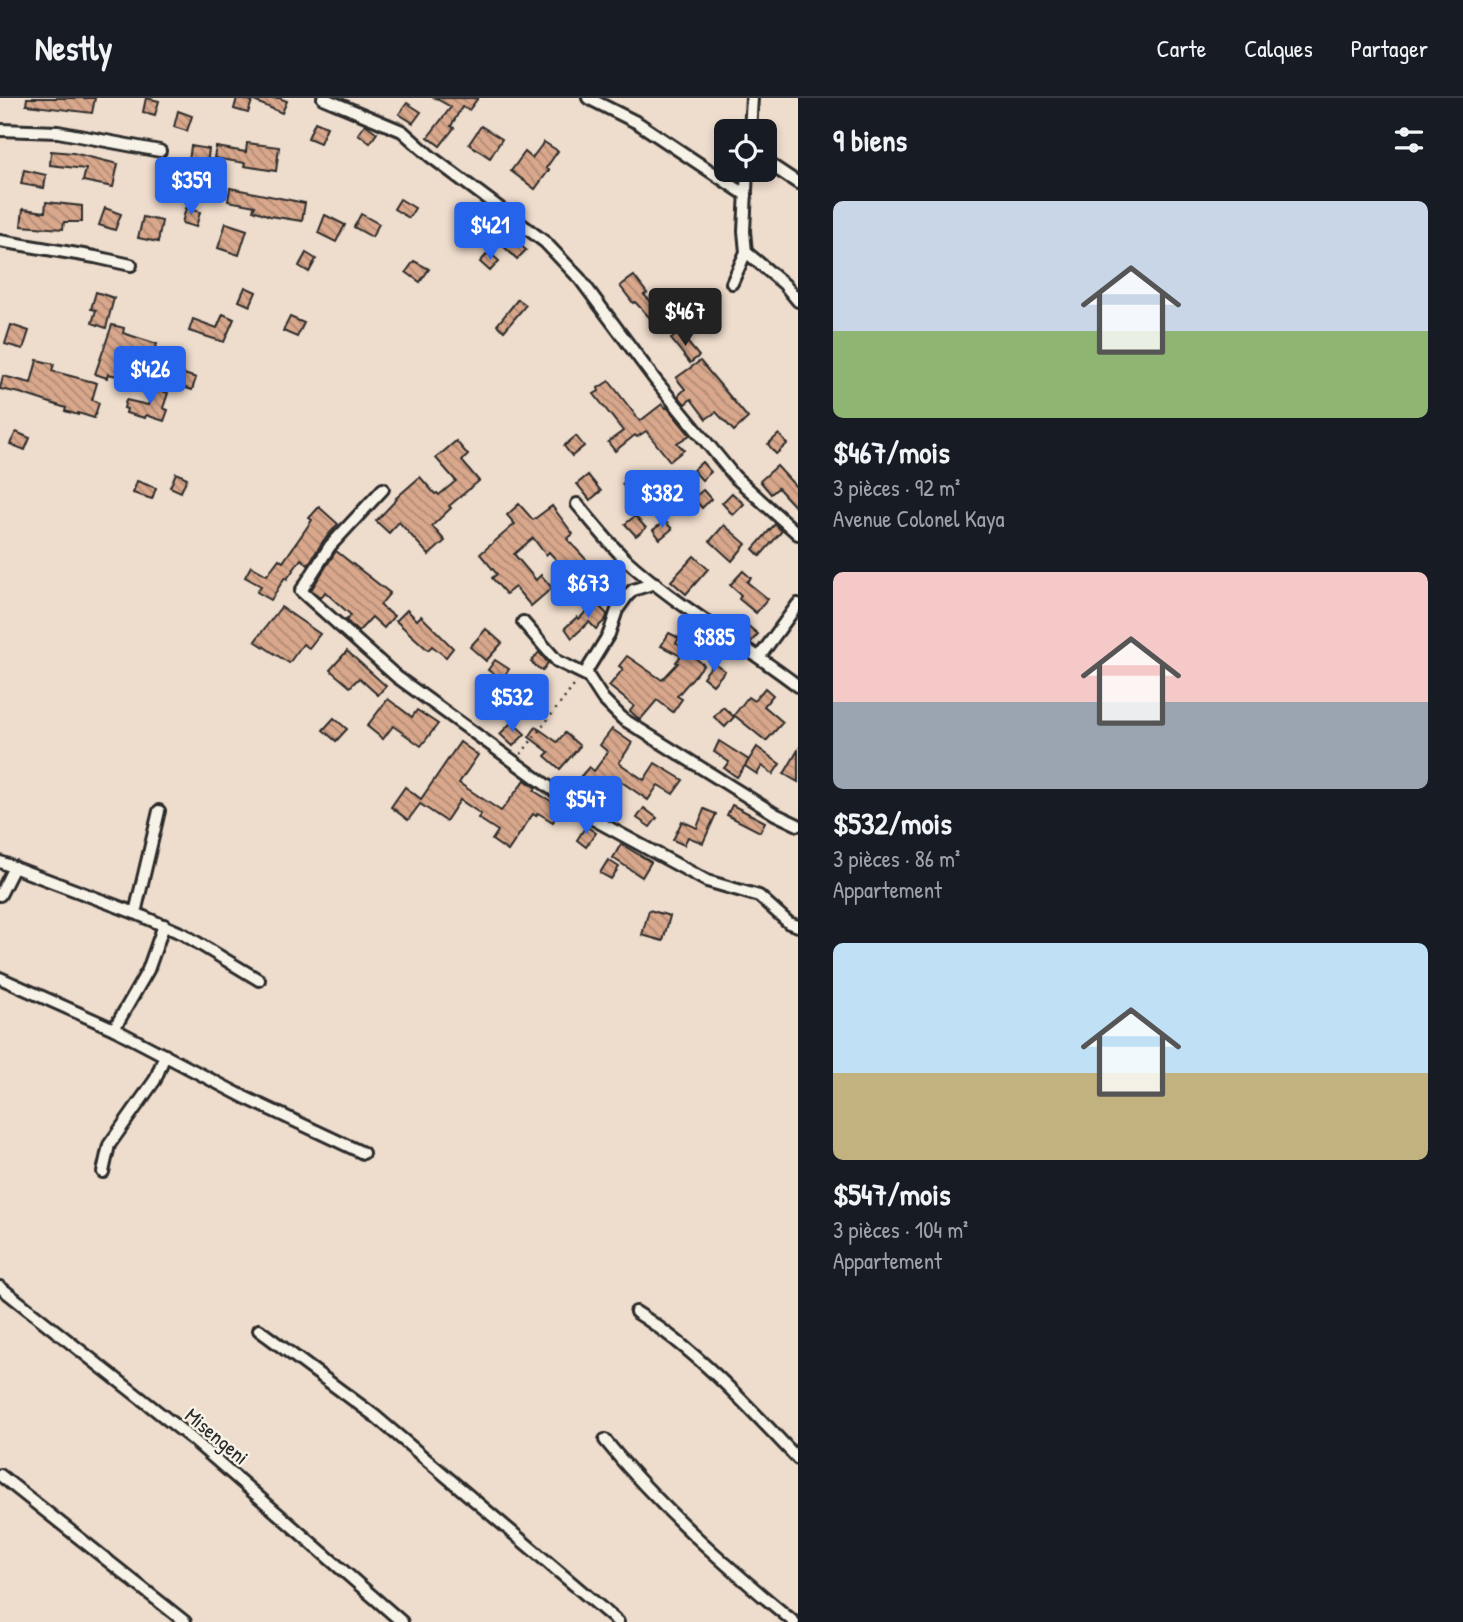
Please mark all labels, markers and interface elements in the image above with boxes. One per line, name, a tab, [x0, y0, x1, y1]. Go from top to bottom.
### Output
text: Nestly	[35, 26, 112, 70]
text: Carte	[1157, 32, 1206, 64]
text: Calques	[1244, 32, 1313, 64]
text: Partager	[1351, 32, 1428, 64]
map controls	[714, 119, 777, 182]
button: locate	[714, 119, 777, 182]
text: 9 biens	[833, 120, 907, 160]
icon: filters	[1390, 121, 1428, 159]
pin: $359	[150, 158, 232, 217]
text: $359	[171, 164, 211, 195]
pin: $421	[449, 202, 531, 262]
text: $421	[470, 209, 510, 240]
icon: home	[1068, 247, 1194, 373]
pin: $467	[644, 288, 726, 348]
text: $467	[665, 295, 705, 326]
pin: $426	[109, 346, 191, 406]
text: $426	[130, 353, 170, 384]
text: $467/mois	[833, 432, 950, 472]
pin: $382	[621, 470, 703, 530]
text: 3 pièces · 92 m²	[833, 472, 960, 503]
text: $382	[641, 477, 683, 508]
text: Avenue Colonel Kaya	[833, 503, 1005, 534]
pin: $673	[547, 560, 629, 620]
text: $673	[567, 567, 609, 598]
pin: $885	[673, 614, 755, 674]
icon: home	[1068, 618, 1194, 744]
text: $885	[693, 621, 735, 652]
pin: $532	[471, 674, 553, 734]
text: $532	[491, 681, 533, 712]
pin: $547	[545, 776, 627, 836]
text: $547	[565, 783, 607, 814]
text: $532/mois	[833, 803, 952, 843]
text: 3 pièces · 86 m²	[833, 843, 960, 874]
text: Appartement	[833, 874, 942, 905]
icon: home	[1068, 989, 1194, 1115]
text: $547/mois	[833, 1174, 950, 1214]
text: 3 pièces · 104 m²	[833, 1214, 968, 1245]
text: Appartement	[833, 1245, 942, 1276]
street label: Misengeni	[179, 1401, 255, 1471]

